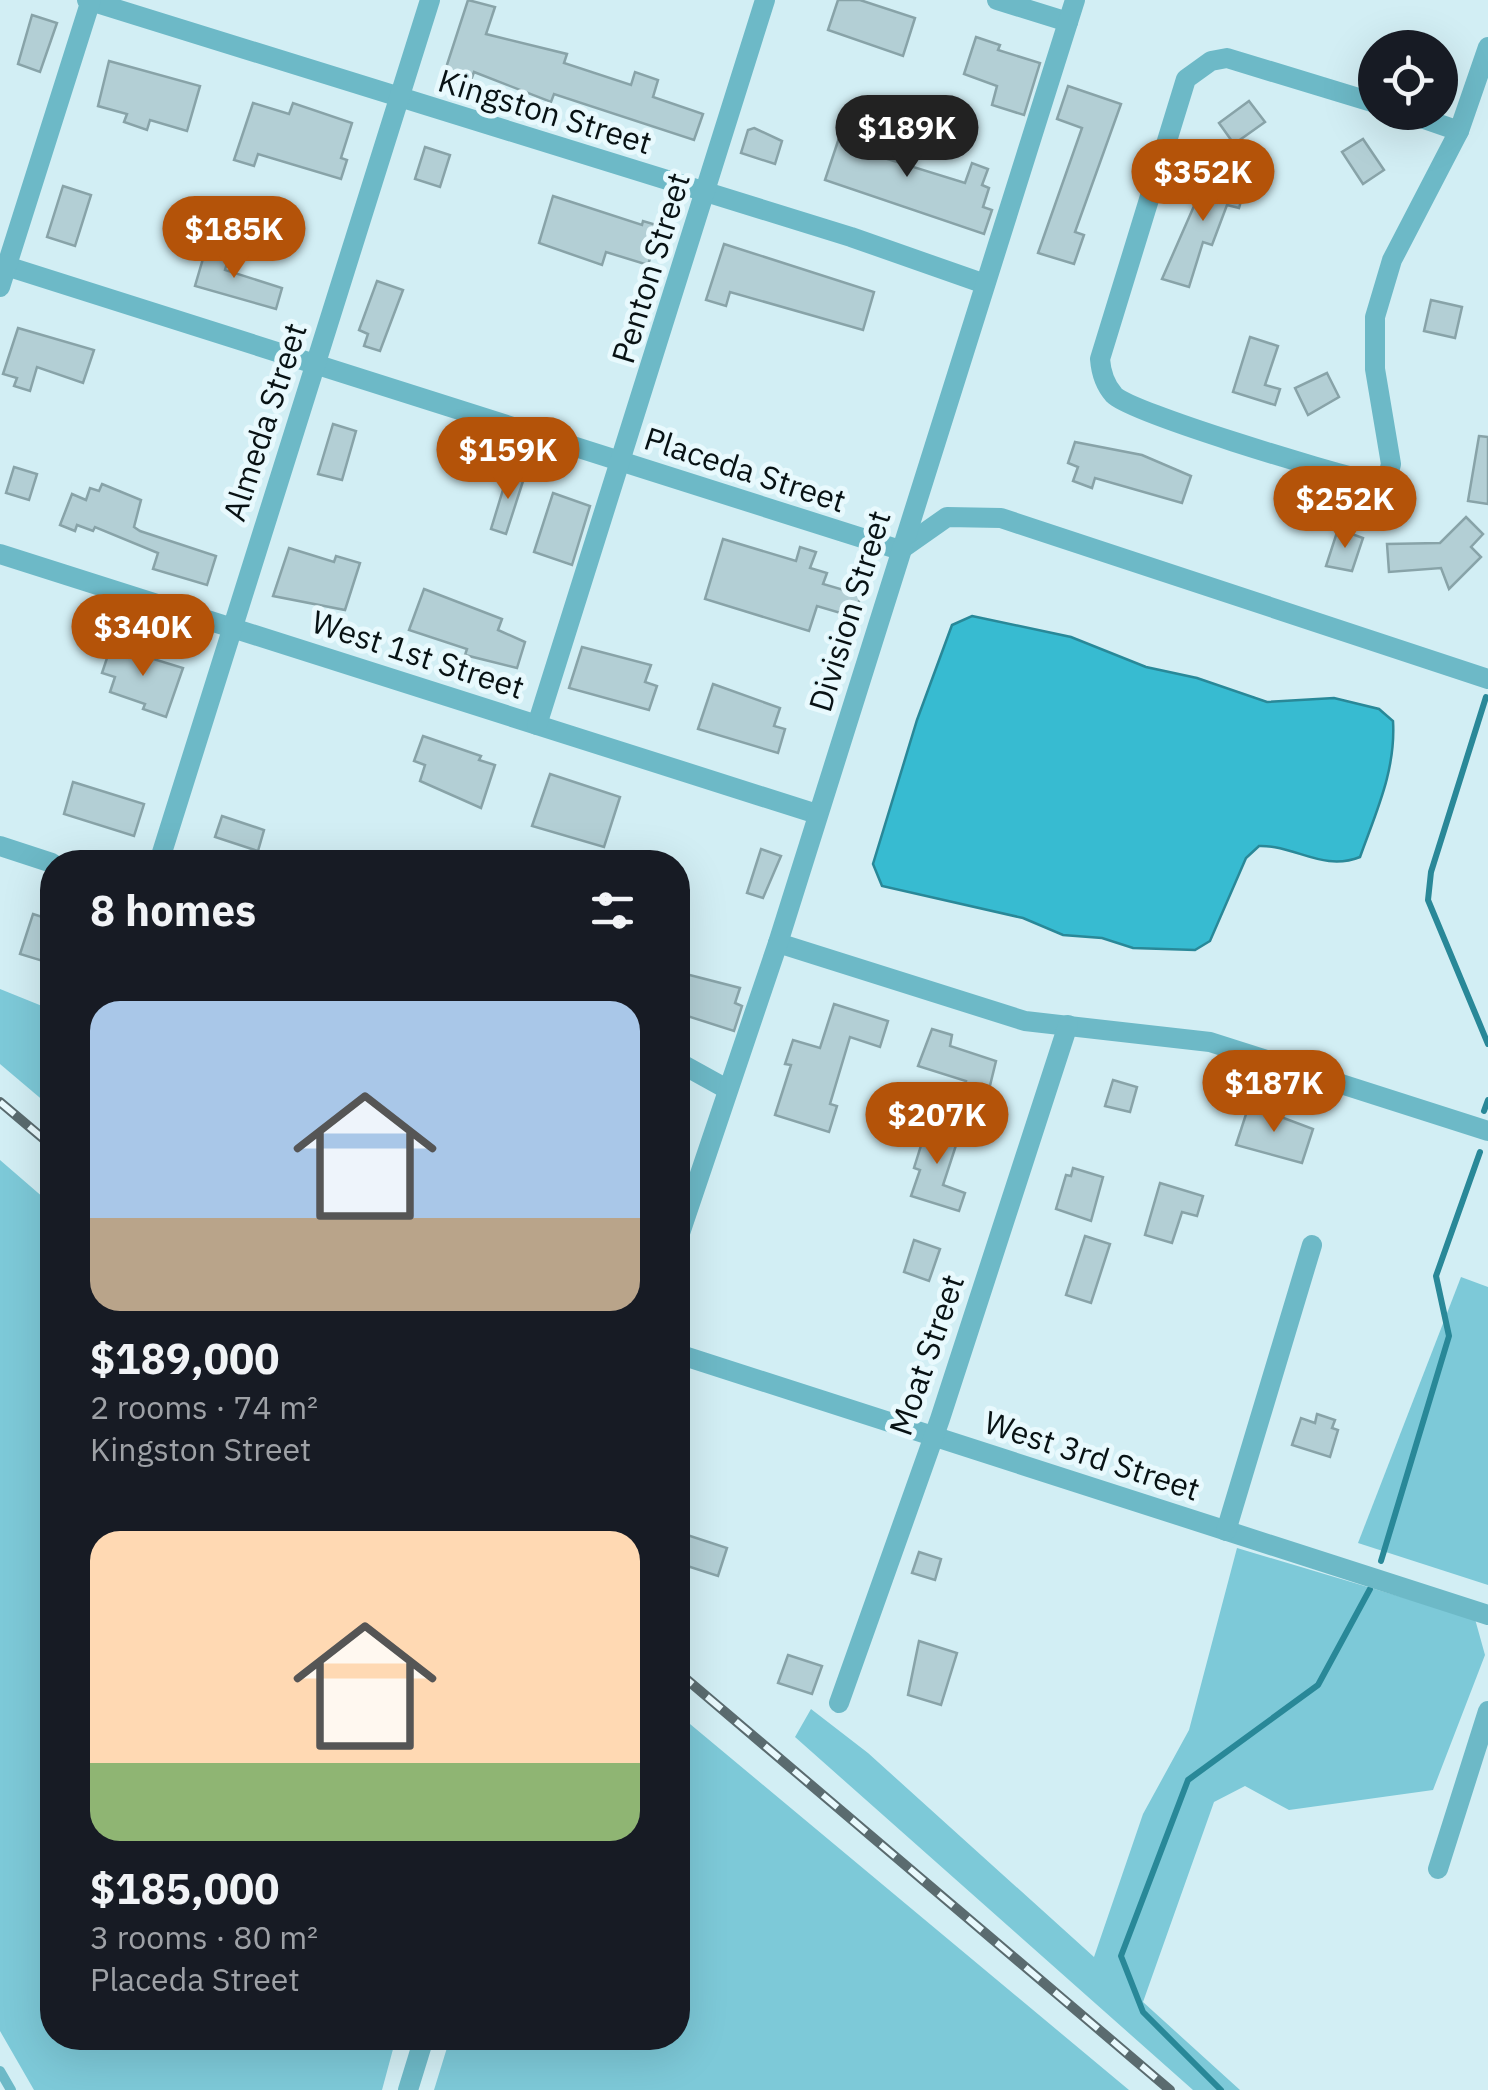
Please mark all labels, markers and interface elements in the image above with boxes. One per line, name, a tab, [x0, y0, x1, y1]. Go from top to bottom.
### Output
map controls	[1358, 30, 1458, 130]
button: locate	[1358, 30, 1458, 130]
street label: Kingston Street	[433, 59, 657, 163]
pin: $189K	[837, 95, 977, 180]
text: $189K	[857, 106, 957, 148]
pin: $352K	[1133, 139, 1273, 224]
text: $352K	[1153, 150, 1253, 192]
street label: Penton Street	[601, 167, 699, 368]
pin: $185K	[164, 196, 304, 281]
text: $185K	[184, 207, 284, 249]
street label: Almeda Street	[212, 317, 316, 526]
pin: $159K	[438, 417, 578, 502]
street label: Placeda Street	[639, 417, 851, 521]
text: $159K	[458, 428, 558, 470]
pin: $252K	[1275, 466, 1415, 551]
text: $252K	[1295, 477, 1395, 519]
street label: Division Street	[799, 505, 900, 716]
pin: $340K	[73, 594, 213, 679]
street label: West 1st Street	[307, 600, 530, 708]
text: $340K	[93, 605, 193, 647]
text: 8 homes	[90, 883, 256, 938]
icon: filters	[585, 883, 640, 938]
pin: $187K	[1204, 1050, 1344, 1135]
text: $187K	[1224, 1061, 1324, 1103]
icon: home	[275, 1066, 455, 1246]
pin: $207K	[867, 1082, 1007, 1167]
text: $207K	[887, 1093, 987, 1135]
street label: Moat Street	[879, 1269, 973, 1441]
text: $189,000	[90, 1331, 279, 1386]
text: 2 rooms · 74 m²	[90, 1386, 318, 1428]
street label: West 3rd Street	[979, 1400, 1206, 1510]
text: Kingston Street	[90, 1428, 311, 1470]
icon: home	[275, 1596, 455, 1776]
text: $185,000	[90, 1861, 279, 1916]
text: 3 rooms · 80 m²	[90, 1916, 318, 1958]
text: Placeda Street	[90, 1958, 300, 2000]

